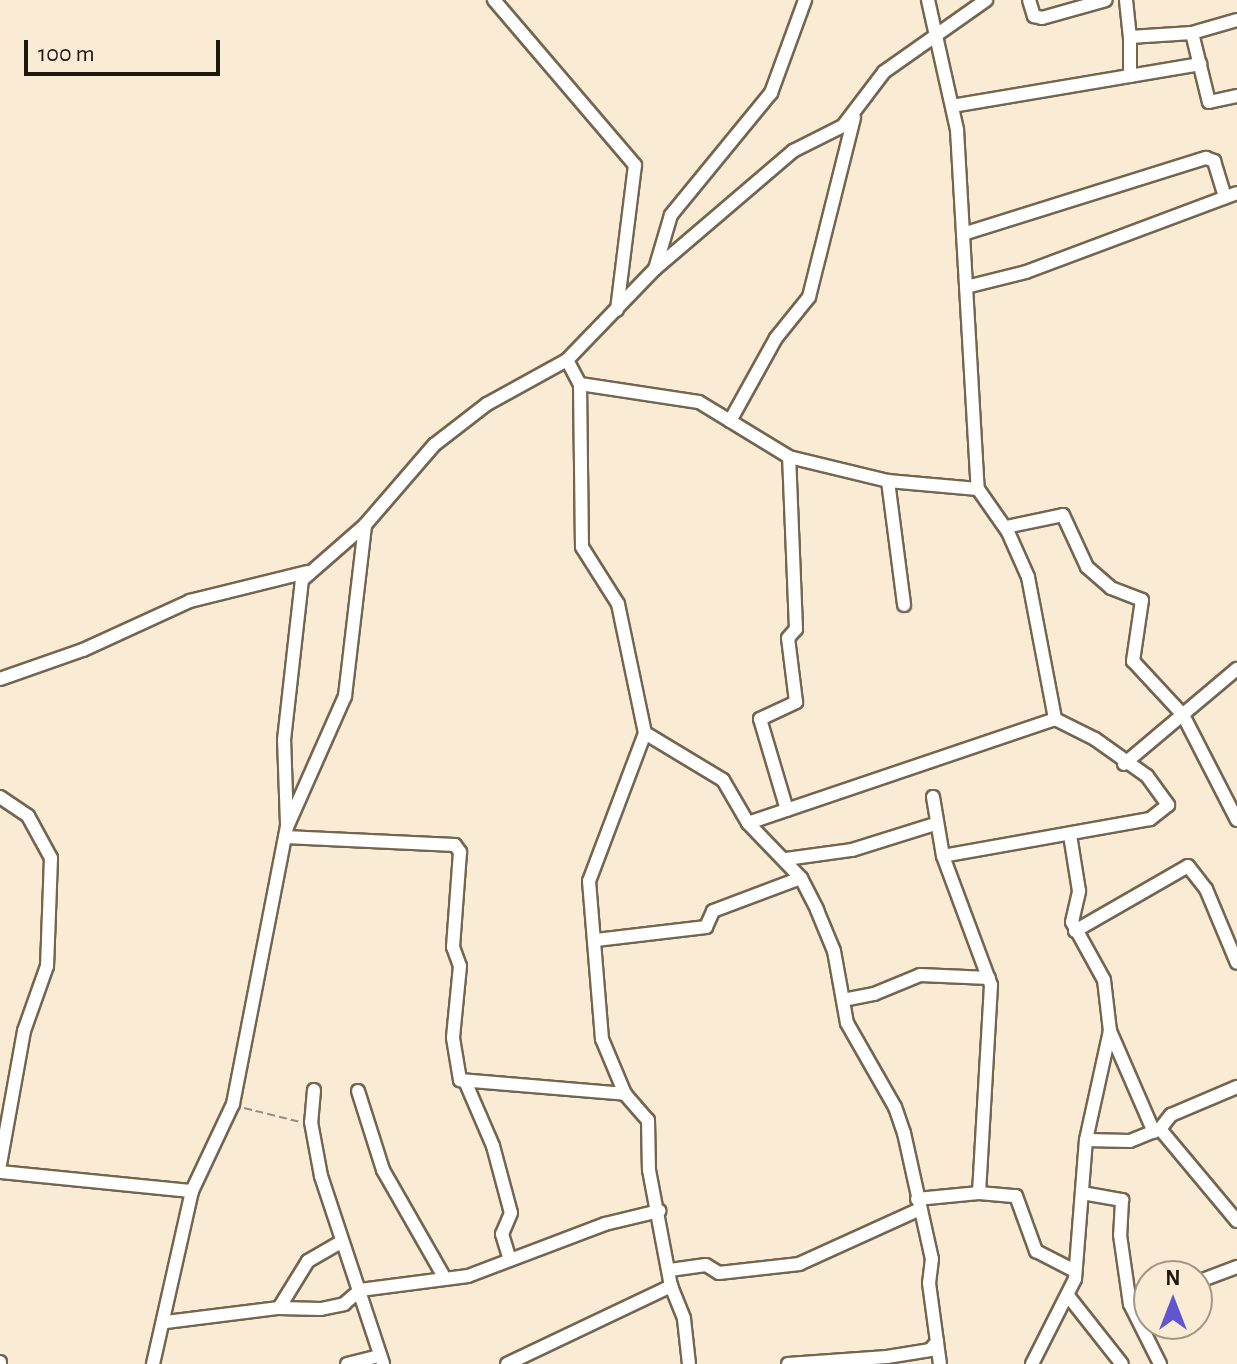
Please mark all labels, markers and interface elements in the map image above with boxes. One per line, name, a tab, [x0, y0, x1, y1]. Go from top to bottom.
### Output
scale bar	[28, 24, 224, 74]
text: 100 m	[38, 42, 95, 66]
north arrow	[1133, 1260, 1213, 1340]
text: N	[1165, 1267, 1181, 1289]

